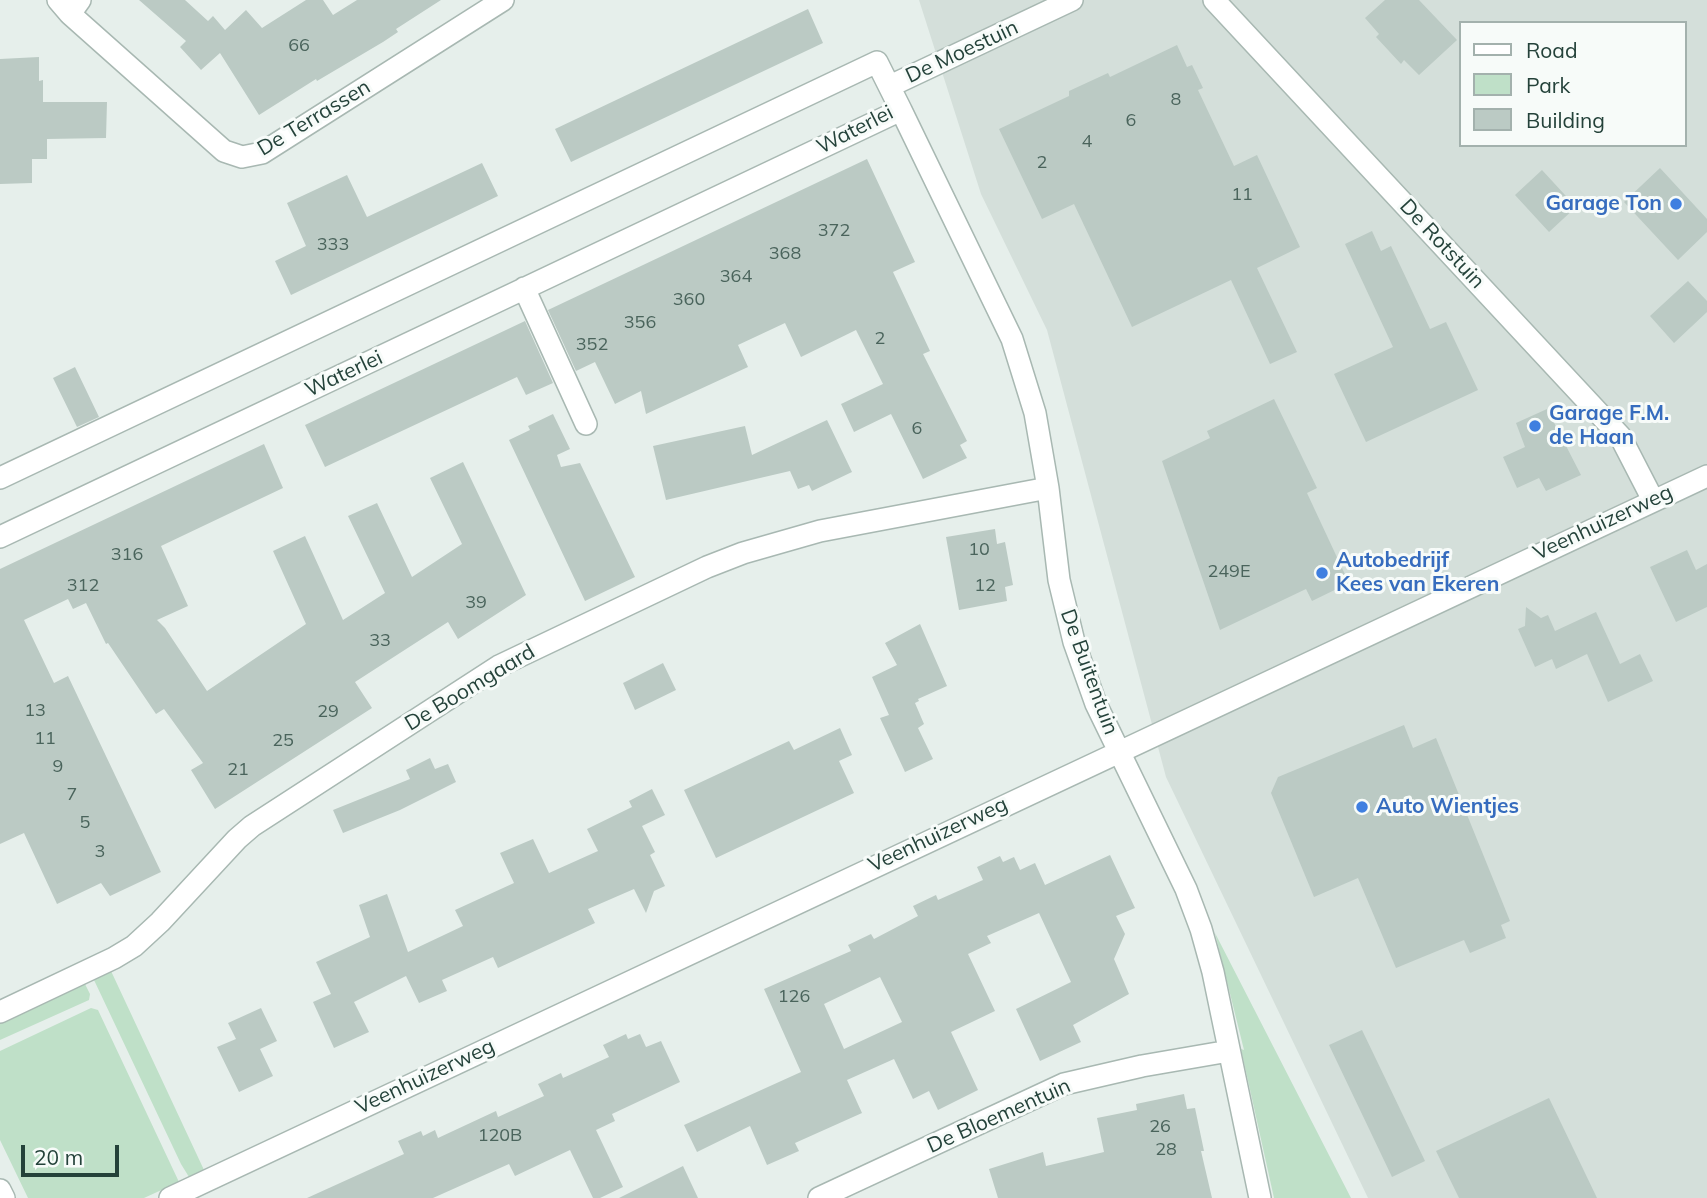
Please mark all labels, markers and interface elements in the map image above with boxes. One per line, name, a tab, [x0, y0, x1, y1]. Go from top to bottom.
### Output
street label: De Moestuin	[902, 15, 1022, 89]
legend	[1458, 21, 1686, 147]
house number: 66	[288, 35, 310, 57]
text: Road	[1526, 37, 1577, 63]
text: Park	[1526, 72, 1570, 98]
street label: De Terrassen	[253, 74, 375, 162]
house number: 8	[1171, 89, 1181, 111]
street label: Waterlei	[813, 100, 897, 160]
text: Building	[1526, 107, 1605, 133]
house number: 6	[1126, 110, 1136, 132]
house number: 4	[1082, 131, 1092, 153]
house number: 2	[1037, 152, 1047, 174]
house number: 11	[1231, 184, 1253, 206]
place label: Garage Ton	[1545, 191, 1662, 217]
street label: De Rotstuin	[1394, 194, 1490, 294]
marker: Garage Ton	[1668, 196, 1684, 212]
house number: 372	[818, 220, 850, 242]
house number: 333	[317, 234, 349, 256]
house number: 368	[769, 243, 801, 265]
house number: 364	[720, 266, 752, 288]
house number: 360	[673, 289, 705, 311]
house number: 356	[624, 312, 656, 334]
house number: 2	[875, 328, 885, 350]
house number: 352	[576, 334, 608, 356]
street label: Waterlei	[301, 345, 387, 403]
place label: Garage F.M. de Haan	[1549, 401, 1669, 451]
house number: 6	[912, 418, 922, 440]
marker: Garage F.M. de Haan	[1527, 418, 1543, 434]
street label: Veenhuizerweg	[1529, 480, 1677, 566]
house number: 10	[968, 539, 990, 561]
house number: 316	[111, 544, 143, 566]
place label: Autobedrijf Kees van Ekeren	[1336, 548, 1499, 598]
house number: 249E	[1208, 561, 1250, 583]
marker: Autobedrijf Kees van Ekeren	[1314, 565, 1330, 581]
house number: 312	[67, 575, 99, 597]
house number: 12	[974, 575, 996, 597]
house number: 39	[465, 592, 487, 614]
street label: De Buitentuin	[1055, 606, 1123, 738]
house number: 33	[369, 630, 391, 652]
street label: De Boomgaard	[400, 639, 540, 737]
house number: 13	[24, 700, 46, 722]
house number: 29	[317, 701, 339, 723]
house number: 11	[34, 728, 56, 750]
house number: 25	[272, 730, 294, 752]
house number: 9	[53, 756, 63, 778]
house number: 21	[227, 759, 249, 781]
house number: 7	[67, 784, 77, 806]
street label: Veenhuizerweg	[864, 792, 1012, 878]
place label: Auto Wientjes	[1376, 794, 1519, 820]
marker: Auto Wientjes	[1354, 799, 1370, 815]
house number: 5	[80, 812, 90, 834]
house number: 3	[95, 841, 105, 863]
house number: 126	[778, 986, 810, 1008]
street label: Veenhuizerweg	[351, 1034, 499, 1120]
street label: De Bloementuin	[923, 1073, 1075, 1159]
house number: 26	[1149, 1116, 1171, 1138]
house number: 120B	[478, 1125, 522, 1147]
scale bar	[24, 1132, 122, 1176]
house number: 28	[1155, 1139, 1177, 1161]
text: 20 m	[34, 1144, 83, 1170]

